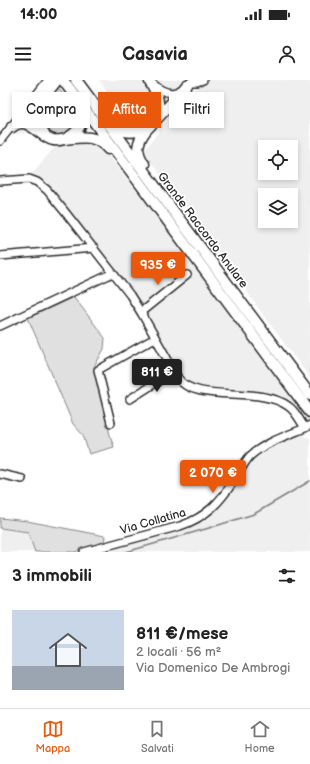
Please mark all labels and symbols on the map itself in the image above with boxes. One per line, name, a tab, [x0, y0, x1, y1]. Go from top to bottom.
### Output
street label: Grande Raccordo Anulare	[154, 169, 251, 291]
pin: 935 €	[130, 252, 186, 286]
pin: 811 €	[129, 359, 185, 393]
pin: 2 070 €	[176, 460, 250, 494]
street label: Via Collatina	[119, 505, 188, 538]

